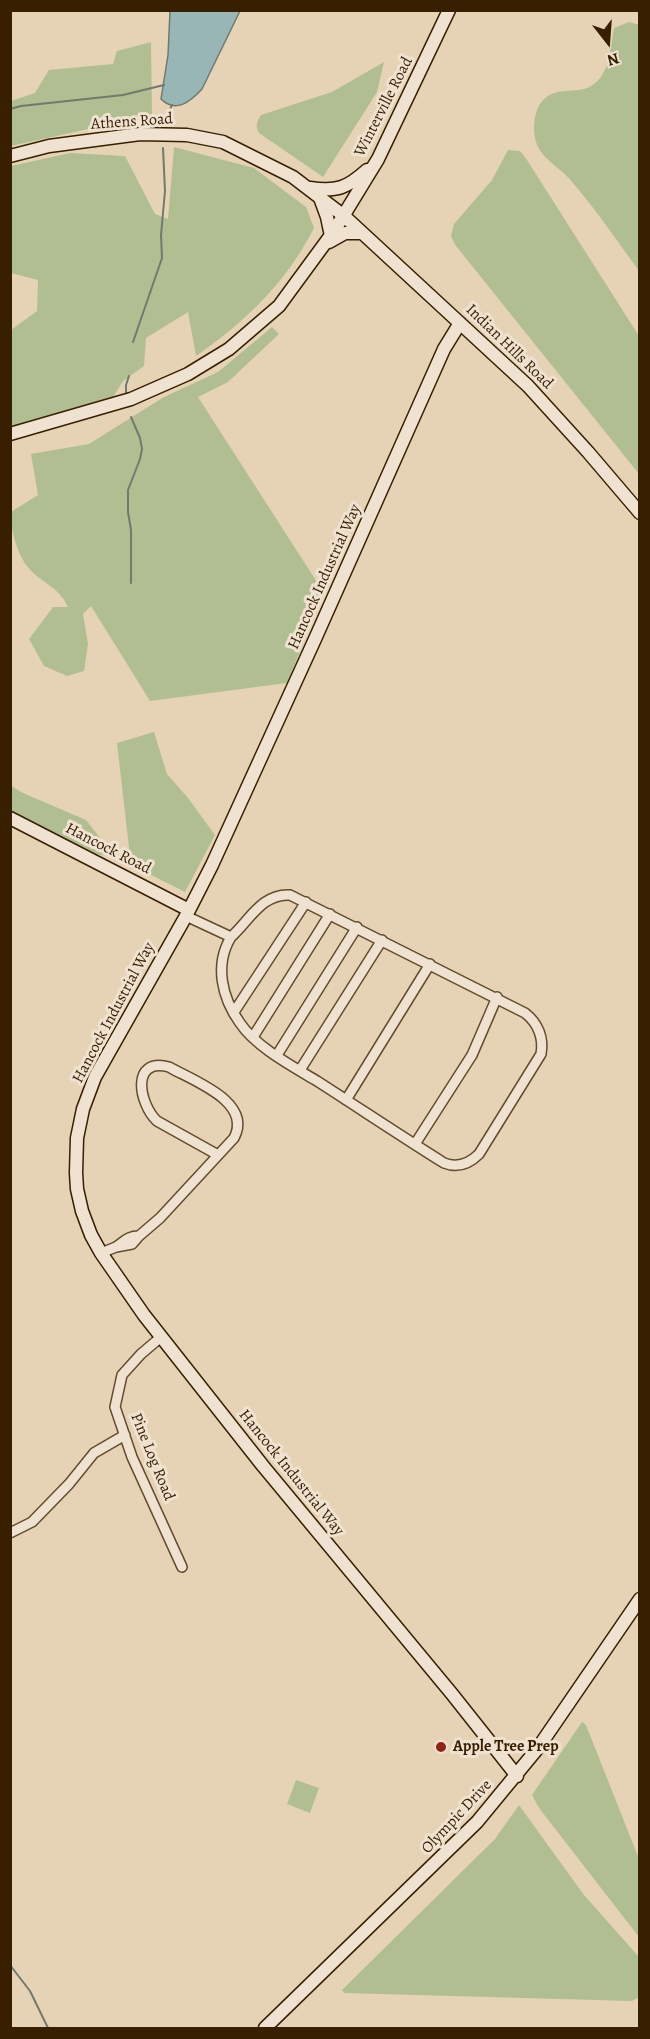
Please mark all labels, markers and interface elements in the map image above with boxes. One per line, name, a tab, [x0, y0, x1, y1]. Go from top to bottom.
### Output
north arrow	[578, 12, 638, 72]
text: N	[604, 47, 622, 71]
street label: Winterville Road	[351, 54, 417, 160]
street label: Athens Road	[90, 110, 174, 134]
street label: Indian Hills Road	[461, 300, 557, 394]
street label: Hancock Industrial Way	[284, 501, 366, 653]
street label: Hancock Road	[62, 819, 154, 879]
street label: Hancock Industrial Way	[69, 939, 159, 1087]
street label: Hancock Industrial Way	[234, 1406, 348, 1540]
street label: Pine Log Road	[126, 1410, 178, 1504]
place label: Apple Tree Prep	[453, 1737, 559, 1757]
marker: Apple Tree Prep	[434, 1740, 448, 1754]
street label: Olympic Drive	[418, 1776, 496, 1858]

